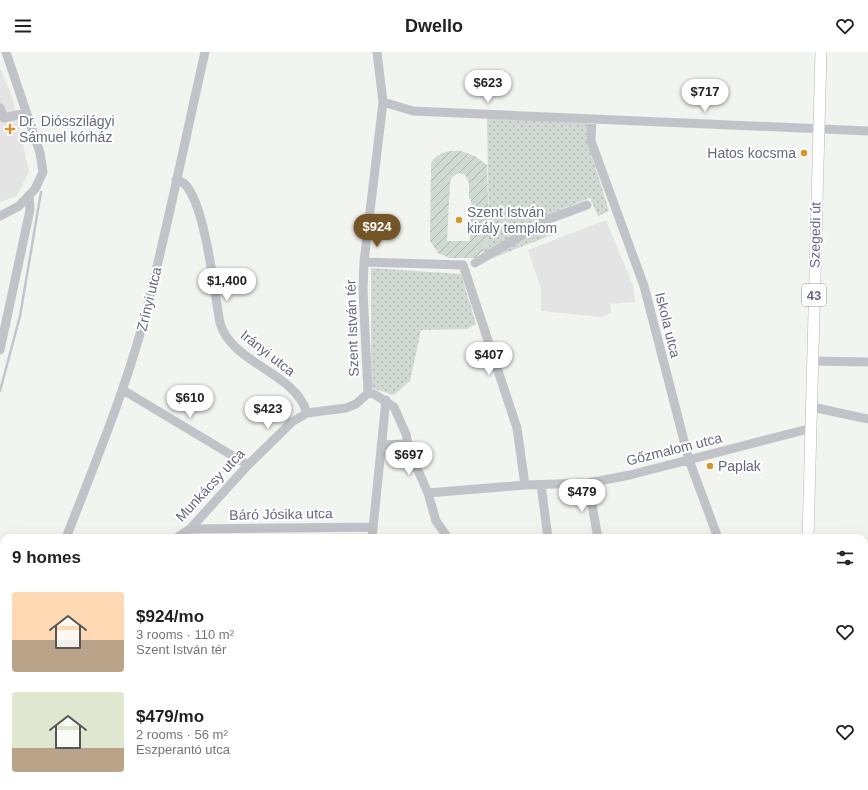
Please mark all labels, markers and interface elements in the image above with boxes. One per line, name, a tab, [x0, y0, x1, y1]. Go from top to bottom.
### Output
icon: menu	[12, 15, 34, 37]
icon: heart	[834, 15, 856, 37]
text: Dwello	[405, 16, 463, 36]
pin: $623	[464, 70, 512, 104]
text: $623	[474, 75, 502, 90]
pin: $717	[681, 79, 729, 113]
text: $717	[691, 84, 719, 99]
place label: Dr. Diósszilágyi Sámuel kórház	[19, 113, 115, 145]
marker: Dr. Diósszilágyi Sámuel kórház	[4, 123, 16, 135]
place label: Hatos kocsma	[707, 145, 796, 161]
marker: Hatos kocsma	[799, 148, 809, 158]
street label: Szegedi út	[806, 202, 824, 268]
place label: Szent István király templom	[467, 204, 557, 236]
pin: $924	[353, 214, 401, 248]
marker: Szent István király templom	[454, 215, 464, 225]
text: $924	[363, 219, 391, 234]
street label: Zrínyi utca	[133, 265, 165, 333]
pin: $1,400	[194, 268, 260, 302]
text: $1,400	[207, 273, 247, 288]
street label: Szent István tér	[342, 279, 362, 377]
road number: 43	[802, 284, 826, 306]
street label: Iskola utca	[652, 291, 684, 360]
street label: Irányi utca	[238, 327, 299, 379]
pin: $407	[465, 342, 513, 376]
text: $407	[475, 347, 503, 362]
pin: $610	[166, 385, 214, 419]
text: $610	[176, 390, 204, 405]
pin: $423	[244, 396, 292, 430]
text: $423	[254, 401, 282, 416]
street label: Gőzmalom utca	[624, 429, 724, 469]
pin: $697	[385, 442, 433, 476]
street label: Munkácsy utca	[172, 445, 248, 525]
text: $697	[395, 447, 423, 462]
place label: Paplak	[718, 458, 762, 474]
marker: Paplak	[705, 461, 715, 471]
pin: $479	[558, 479, 606, 513]
text: $479	[568, 484, 596, 499]
street label: Báró Jósika utca	[229, 505, 333, 523]
icon: filters	[834, 547, 856, 569]
text: 9 homes	[12, 548, 81, 567]
text: $924/mo	[136, 607, 204, 626]
icon: home	[44, 608, 92, 656]
icon: heart	[834, 621, 856, 643]
text: 3 rooms · 110 m²	[136, 627, 234, 642]
text: Szent István tér	[136, 642, 226, 657]
text: $479/mo	[136, 707, 204, 726]
icon: home	[44, 708, 92, 756]
icon: heart	[834, 721, 856, 743]
text: 2 rooms · 56 m²	[136, 727, 228, 742]
text: Eszperantó utca	[136, 742, 230, 757]

